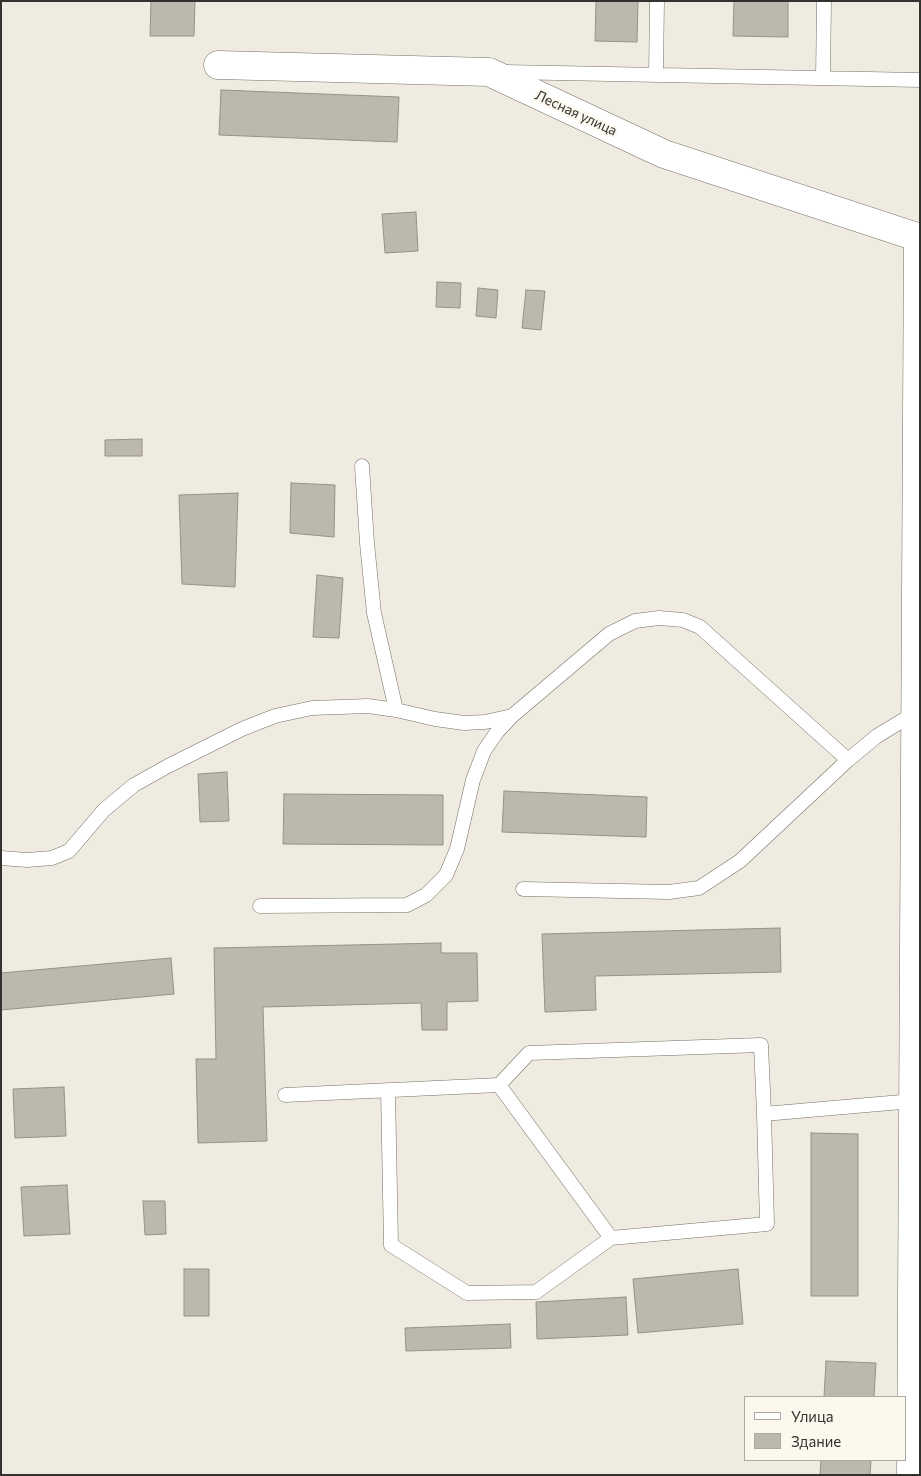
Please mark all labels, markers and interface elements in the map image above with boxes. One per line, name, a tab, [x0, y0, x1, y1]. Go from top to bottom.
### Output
street label: Лесная улица	[532, 87, 620, 139]
legend	[744, 1396, 906, 1461]
text: Улица	[791, 1407, 833, 1425]
text: Здание	[791, 1432, 841, 1450]

